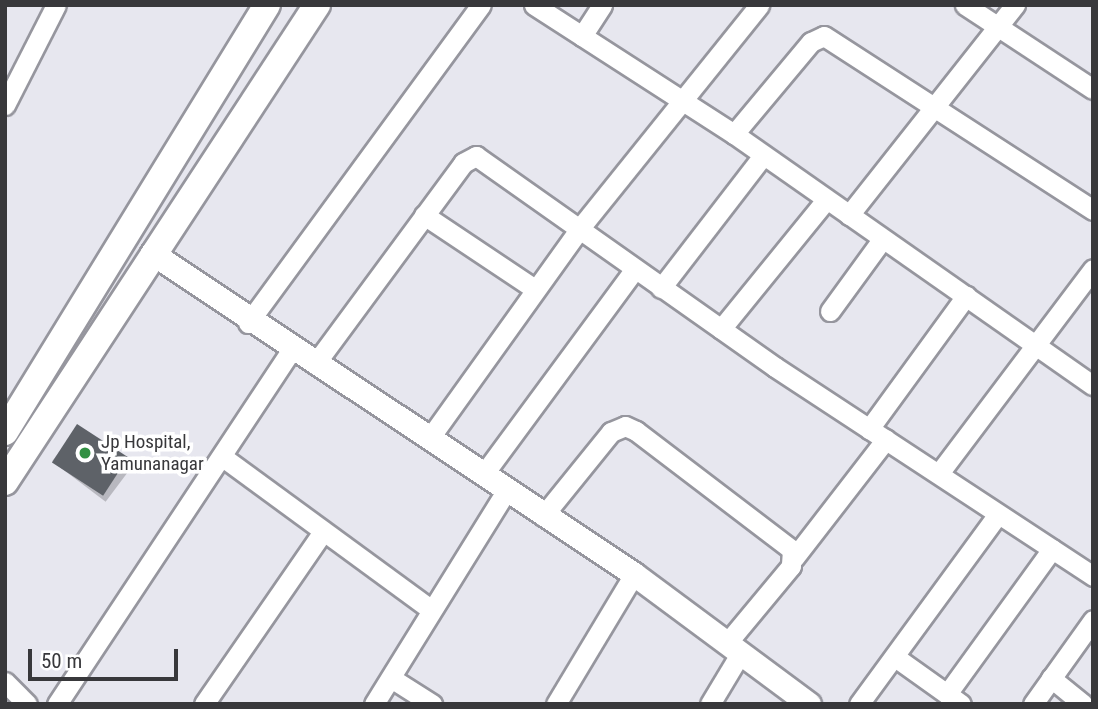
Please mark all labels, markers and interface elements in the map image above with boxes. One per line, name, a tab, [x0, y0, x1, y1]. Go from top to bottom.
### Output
place label: Jp Hospital, Yamunanagar	[101, 431, 204, 475]
marker: Jp Hospital, Yamunanagar	[75, 443, 95, 463]
scale bar	[32, 636, 182, 680]
text: 50 m	[41, 649, 82, 673]

